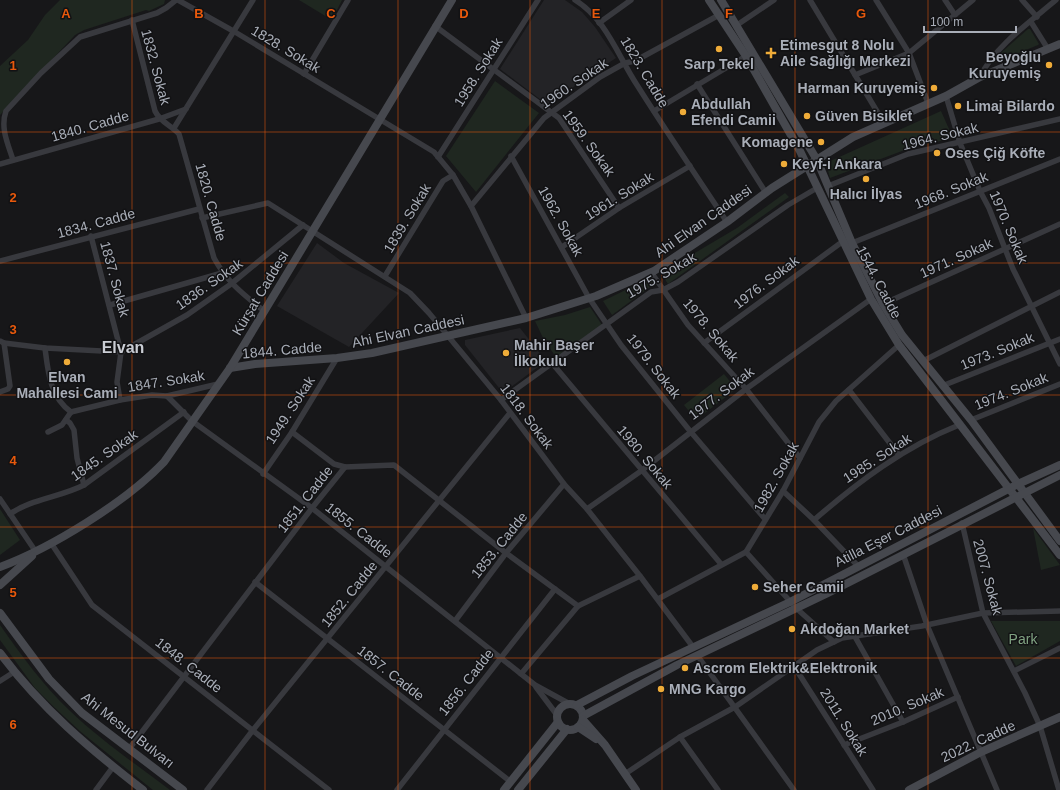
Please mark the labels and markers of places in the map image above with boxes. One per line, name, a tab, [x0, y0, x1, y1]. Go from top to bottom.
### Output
place label: Etimesgut 8 Nolu Aile Sağlığı Merkezi	[780, 37, 911, 69]
marker: Sarp Tekel	[714, 44, 724, 54]
marker: Etimesgut 8 Nolu Aile Sağlığı Merkezi	[765, 47, 777, 59]
place label: Beyoğlu Kuruyemiş	[969, 49, 1041, 81]
place label: Sarp Tekel	[684, 56, 754, 72]
marker: Beyoğlu Kuruyemiş	[1044, 60, 1054, 70]
place label: Harman Kuruyemiş	[798, 80, 926, 96]
marker: Harman Kuruyemiş	[929, 83, 939, 93]
place label: Abdullah Efendi Camii	[691, 96, 776, 128]
place label: Limaj Bilardo	[966, 98, 1055, 114]
marker: Limaj Bilardo	[953, 101, 963, 111]
marker: Abdullah Efendi Camii	[678, 107, 688, 117]
place label: Güven Bisiklet	[815, 108, 913, 124]
marker: Güven Bisiklet	[802, 111, 812, 121]
place label: Komagene	[741, 134, 813, 150]
marker: Komagene	[816, 137, 826, 147]
place label: Oses Çiğ Köfte	[945, 145, 1046, 161]
marker: Oses Çiğ Köfte	[932, 148, 942, 158]
place label: Keyf-i Ankara	[792, 156, 882, 172]
marker: Keyf-i Ankara	[779, 159, 789, 169]
marker: Halıcı İlyas	[861, 174, 871, 184]
place label: Halıcı İlyas	[830, 186, 902, 202]
place label: Mahir Başer İlkokulu	[514, 337, 595, 369]
marker: Mahir Başer İlkokulu	[501, 348, 511, 358]
marker: Elvan Mahallesi Cami	[62, 357, 72, 367]
place label: Elvan Mahallesi Cami	[16, 369, 118, 401]
place label: Seher Camii	[763, 579, 844, 595]
marker: Seher Camii	[750, 582, 760, 592]
place label: Akdoğan Market	[800, 621, 909, 637]
marker: Akdoğan Market	[787, 624, 797, 634]
place label: Ascrom Elektrik&Elektronik	[693, 660, 878, 676]
marker: Ascrom Elektrik&Elektronik	[680, 663, 690, 673]
place label: MNG Kargo	[669, 681, 746, 697]
marker: MNG Kargo	[656, 684, 666, 694]

